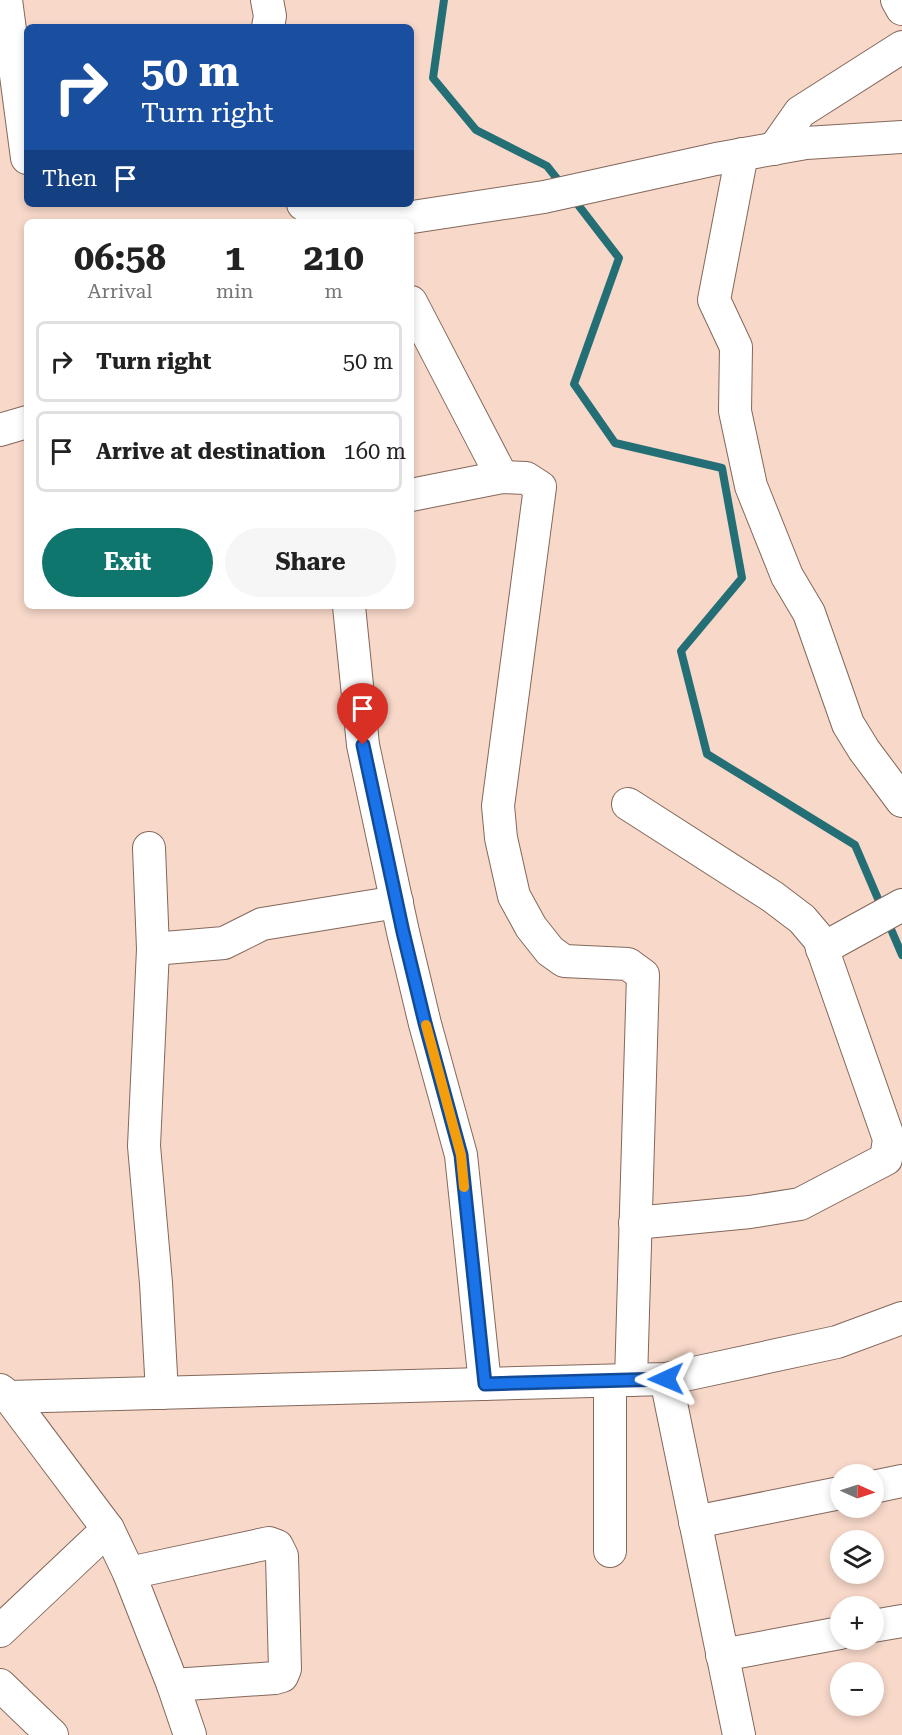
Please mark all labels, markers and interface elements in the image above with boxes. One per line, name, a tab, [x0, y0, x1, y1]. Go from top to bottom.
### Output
text: 50 m	[141, 47, 239, 96]
icon: right	[42, 48, 120, 126]
text: Turn right	[141, 97, 274, 129]
icon: arrive	[109, 162, 142, 195]
text: Then	[42, 166, 97, 191]
text: 06:58	[74, 237, 166, 279]
text: 1	[225, 237, 245, 279]
text: 210	[304, 237, 364, 279]
text: Arrival	[87, 279, 152, 303]
text: min	[216, 279, 253, 303]
text: m	[325, 279, 343, 303]
icon: right	[45, 345, 78, 378]
text: Turn right	[96, 349, 211, 374]
text: 50 m	[343, 349, 393, 374]
icon: arrive	[45, 435, 78, 468]
text: Arrive at destination	[96, 439, 325, 464]
text: 160 m	[343, 439, 406, 464]
button: Exit	[42, 528, 213, 597]
button: Share	[225, 528, 396, 597]
pin	[337, 683, 388, 745]
icon: arrive	[346, 692, 379, 725]
position arrow	[634, 1347, 698, 1411]
north arrow	[830, 1464, 884, 1518]
map controls	[830, 1464, 884, 1716]
button: layers	[830, 1530, 884, 1584]
button: +	[830, 1596, 884, 1650]
button: −	[830, 1662, 884, 1716]

